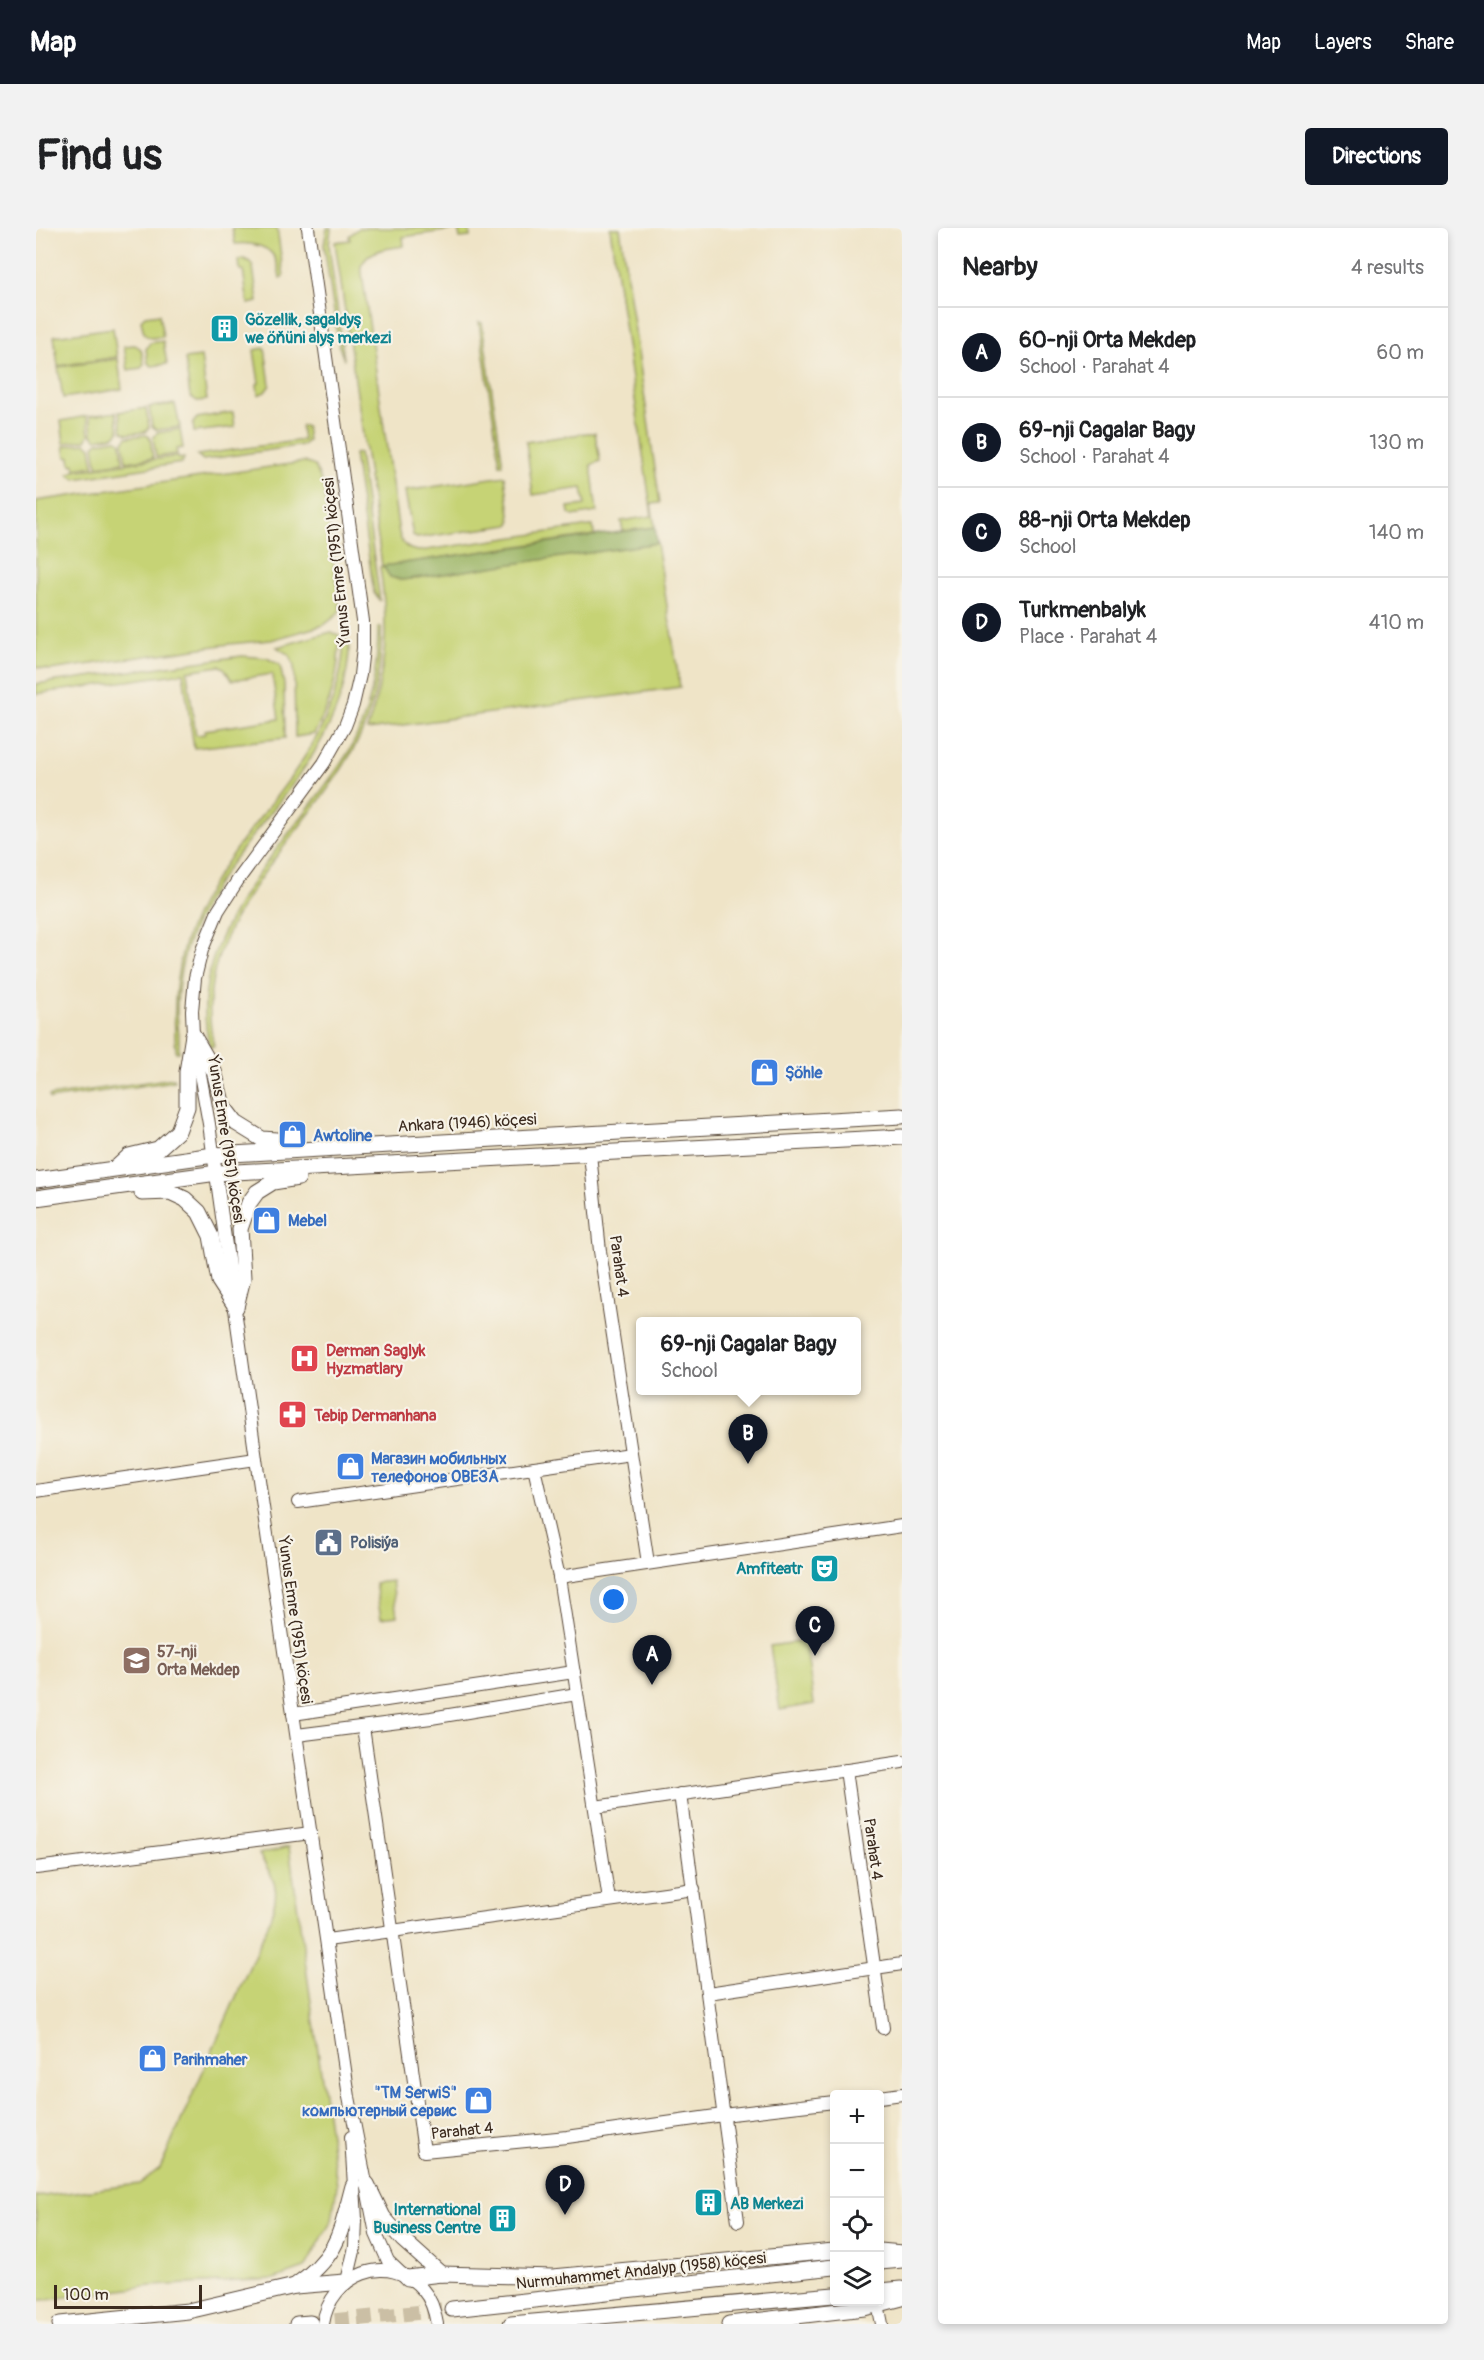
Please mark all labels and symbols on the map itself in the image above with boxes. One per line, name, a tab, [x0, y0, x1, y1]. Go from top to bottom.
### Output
place label: Gözellik, sagaldyş we öňüni alyş merkezi	[245, 310, 391, 348]
building icon: Gözellik, sagaldyş we öňüni alyş merkezi	[208, 312, 240, 344]
street label: Ýunus Emre (1951) köçesi	[318, 477, 356, 648]
street label: Ýunus Emre (1951) köçesi	[203, 1053, 249, 1224]
shop icon: Şöhle	[748, 1056, 780, 1088]
place label: Şöhle	[785, 1063, 824, 1083]
street label: Ankara (1946) köçesi	[397, 1109, 537, 1137]
shop icon: Awtoline	[276, 1119, 308, 1151]
place label: Awtoline	[313, 1126, 373, 1146]
shop icon: Mebel	[251, 1204, 283, 1236]
place label: Mebel	[288, 1211, 327, 1231]
street label: Parahat 4	[605, 1234, 633, 1298]
place label: Derman Saglyk Hyzmatlary	[326, 1341, 426, 1379]
hospital icon: Derman Saglyk Hyzmatlary	[289, 1343, 321, 1375]
pharmacy icon: Tebip Dermanhana	[277, 1399, 309, 1431]
place label: Tebip Dermanhana	[313, 1406, 437, 1426]
pin: B	[728, 1414, 768, 1464]
place label: Магазин мобильных телефонов ОВЕЗА	[371, 1449, 507, 1487]
shop icon: Магазин мобильных телефонов ОВЕЗА	[334, 1451, 366, 1483]
public building icon: Polisiýa	[313, 1526, 345, 1558]
place label: Polisiýa	[350, 1533, 399, 1553]
street label: Ýunus Emre (1951) köçesi	[273, 1534, 317, 1706]
theatre icon: Amfiteatr	[808, 1552, 840, 1584]
place label: Amfiteatr	[736, 1559, 803, 1579]
your location	[599, 1585, 628, 1614]
pin: C	[796, 1606, 834, 1656]
pin: A	[632, 1636, 672, 1685]
place label: 57-nji Orta Mekdep	[157, 1642, 240, 1680]
school or university icon: 57-nji Orta Mekdep	[120, 1644, 152, 1676]
street label: Parahat 4	[859, 1817, 887, 1881]
shop icon: Parihmaher	[136, 2043, 168, 2075]
place label: Parihmaher	[173, 2050, 248, 2070]
place label: "TM SerwiS" компьютерный сервис	[302, 2083, 457, 2121]
shop icon: "TM SerwiS" компьютерный сервис	[462, 2085, 494, 2117]
street label: Parahat 4	[430, 2118, 494, 2144]
pin: D	[546, 2166, 584, 2215]
building icon: AB Merkezi	[693, 2187, 725, 2219]
place label: AB Merkezi	[730, 2194, 803, 2214]
place label: International Business Centre	[373, 2200, 482, 2238]
building icon: International Business Centre	[486, 2202, 518, 2234]
street label: Nurmuhammet Andalyp (1958) köçesi	[515, 2248, 767, 2294]
scale bar	[54, 2282, 202, 2310]

